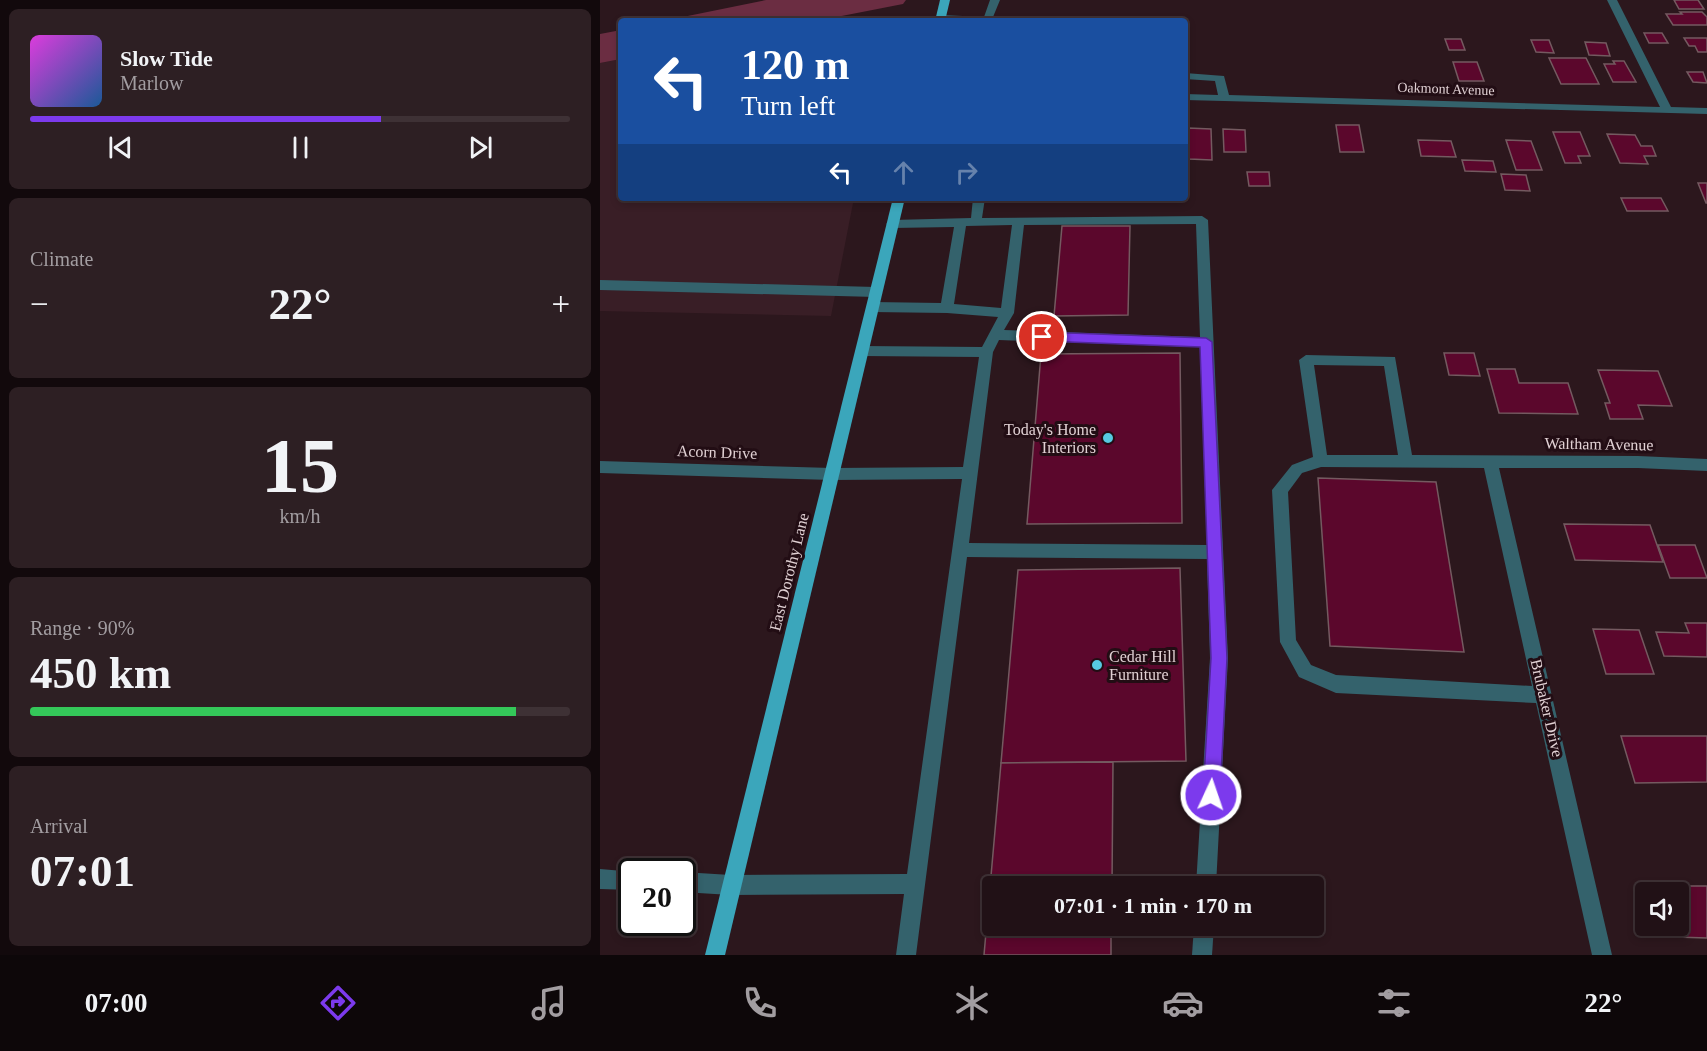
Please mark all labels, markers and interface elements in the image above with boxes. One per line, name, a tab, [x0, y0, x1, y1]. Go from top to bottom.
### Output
icon: left	[642, 42, 720, 120]
text: 120 m	[741, 42, 850, 88]
text: Slow Tide	[120, 46, 213, 71]
text: Marlow	[120, 72, 183, 94]
street label: Oakmont Avenue	[1397, 80, 1495, 98]
text: Turn left	[741, 91, 835, 121]
icon: previous	[104, 131, 137, 164]
icon: pause	[284, 131, 317, 164]
icon: next	[464, 131, 497, 164]
icon: left	[824, 156, 857, 189]
icon: ahead	[887, 156, 920, 189]
icon: right	[950, 156, 983, 189]
text: Climate	[30, 248, 93, 270]
text: 22°	[269, 279, 332, 329]
text: −	[30, 286, 49, 322]
text: +	[551, 286, 570, 322]
pin	[1016, 311, 1067, 362]
icon: arrive	[1025, 320, 1058, 353]
place label: Today's Home Interiors	[1004, 421, 1096, 456]
text: 15	[261, 422, 339, 509]
marker: Today's Home Interiors	[1101, 431, 1115, 445]
street label: Waltham Avenue	[1544, 435, 1654, 453]
street label: Acorn Drive	[677, 442, 757, 462]
text: km/h	[279, 505, 321, 527]
street label: East Dorothy Lane	[766, 511, 813, 633]
text: Range · 90%	[30, 617, 134, 639]
text: 450 km	[30, 648, 171, 698]
place label: Cedar Hill Furniture	[1109, 648, 1177, 683]
street label: Brubaker Drive	[1527, 657, 1567, 759]
marker: Cedar Hill Furniture	[1090, 658, 1104, 672]
position arrow	[1179, 763, 1243, 827]
text: Arrival	[30, 815, 88, 837]
text: 07:01	[30, 846, 135, 896]
speed limit sign: 20	[618, 858, 696, 936]
map controls	[1635, 882, 1689, 936]
button: sound	[1635, 882, 1689, 936]
text: 07:01 · 1 min · 170 m	[1054, 893, 1252, 918]
icon: directions	[317, 982, 359, 1024]
icon: music	[528, 982, 570, 1024]
icon: phone	[739, 982, 781, 1024]
icon: climate	[951, 982, 993, 1024]
icon: car	[1162, 982, 1204, 1024]
icon: filters	[1373, 982, 1415, 1024]
text: 07:00	[85, 988, 148, 1018]
text: 22°	[1584, 988, 1622, 1018]

